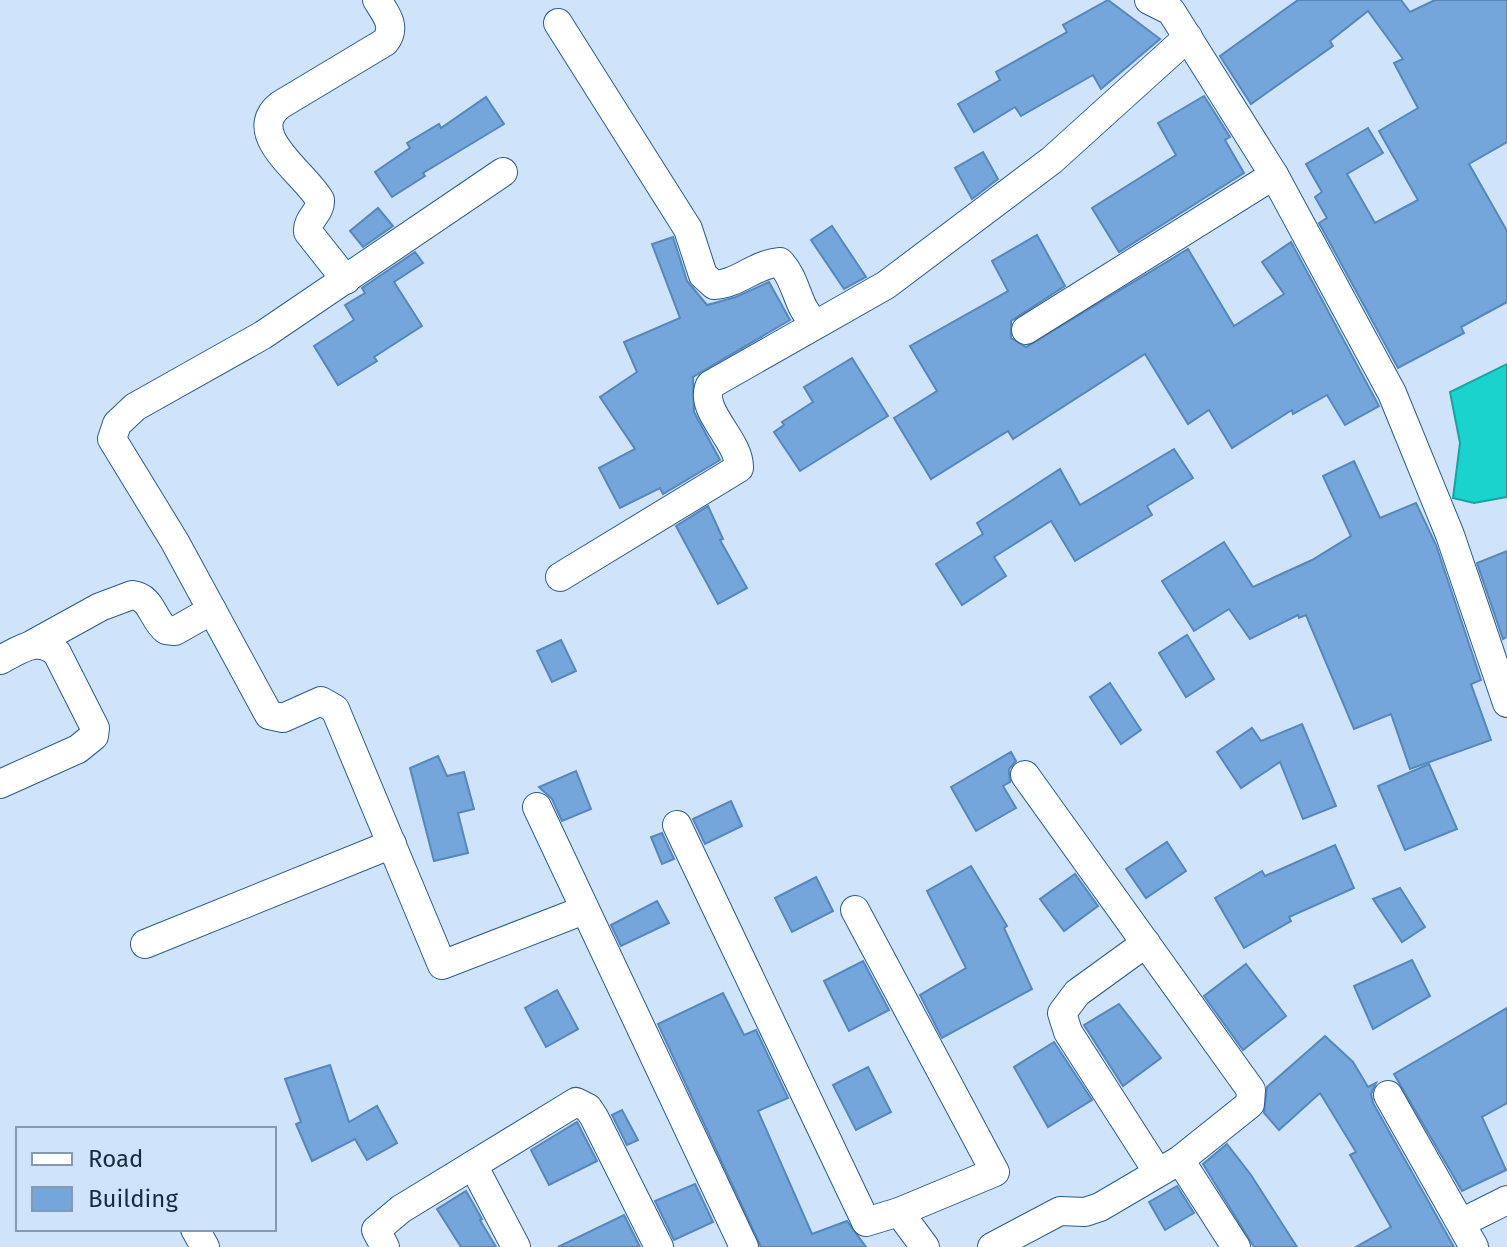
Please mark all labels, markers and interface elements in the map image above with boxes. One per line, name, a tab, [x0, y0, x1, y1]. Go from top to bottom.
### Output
legend	[16, 1127, 276, 1231]
text: Road	[88, 1145, 143, 1173]
text: Building	[88, 1185, 178, 1213]

